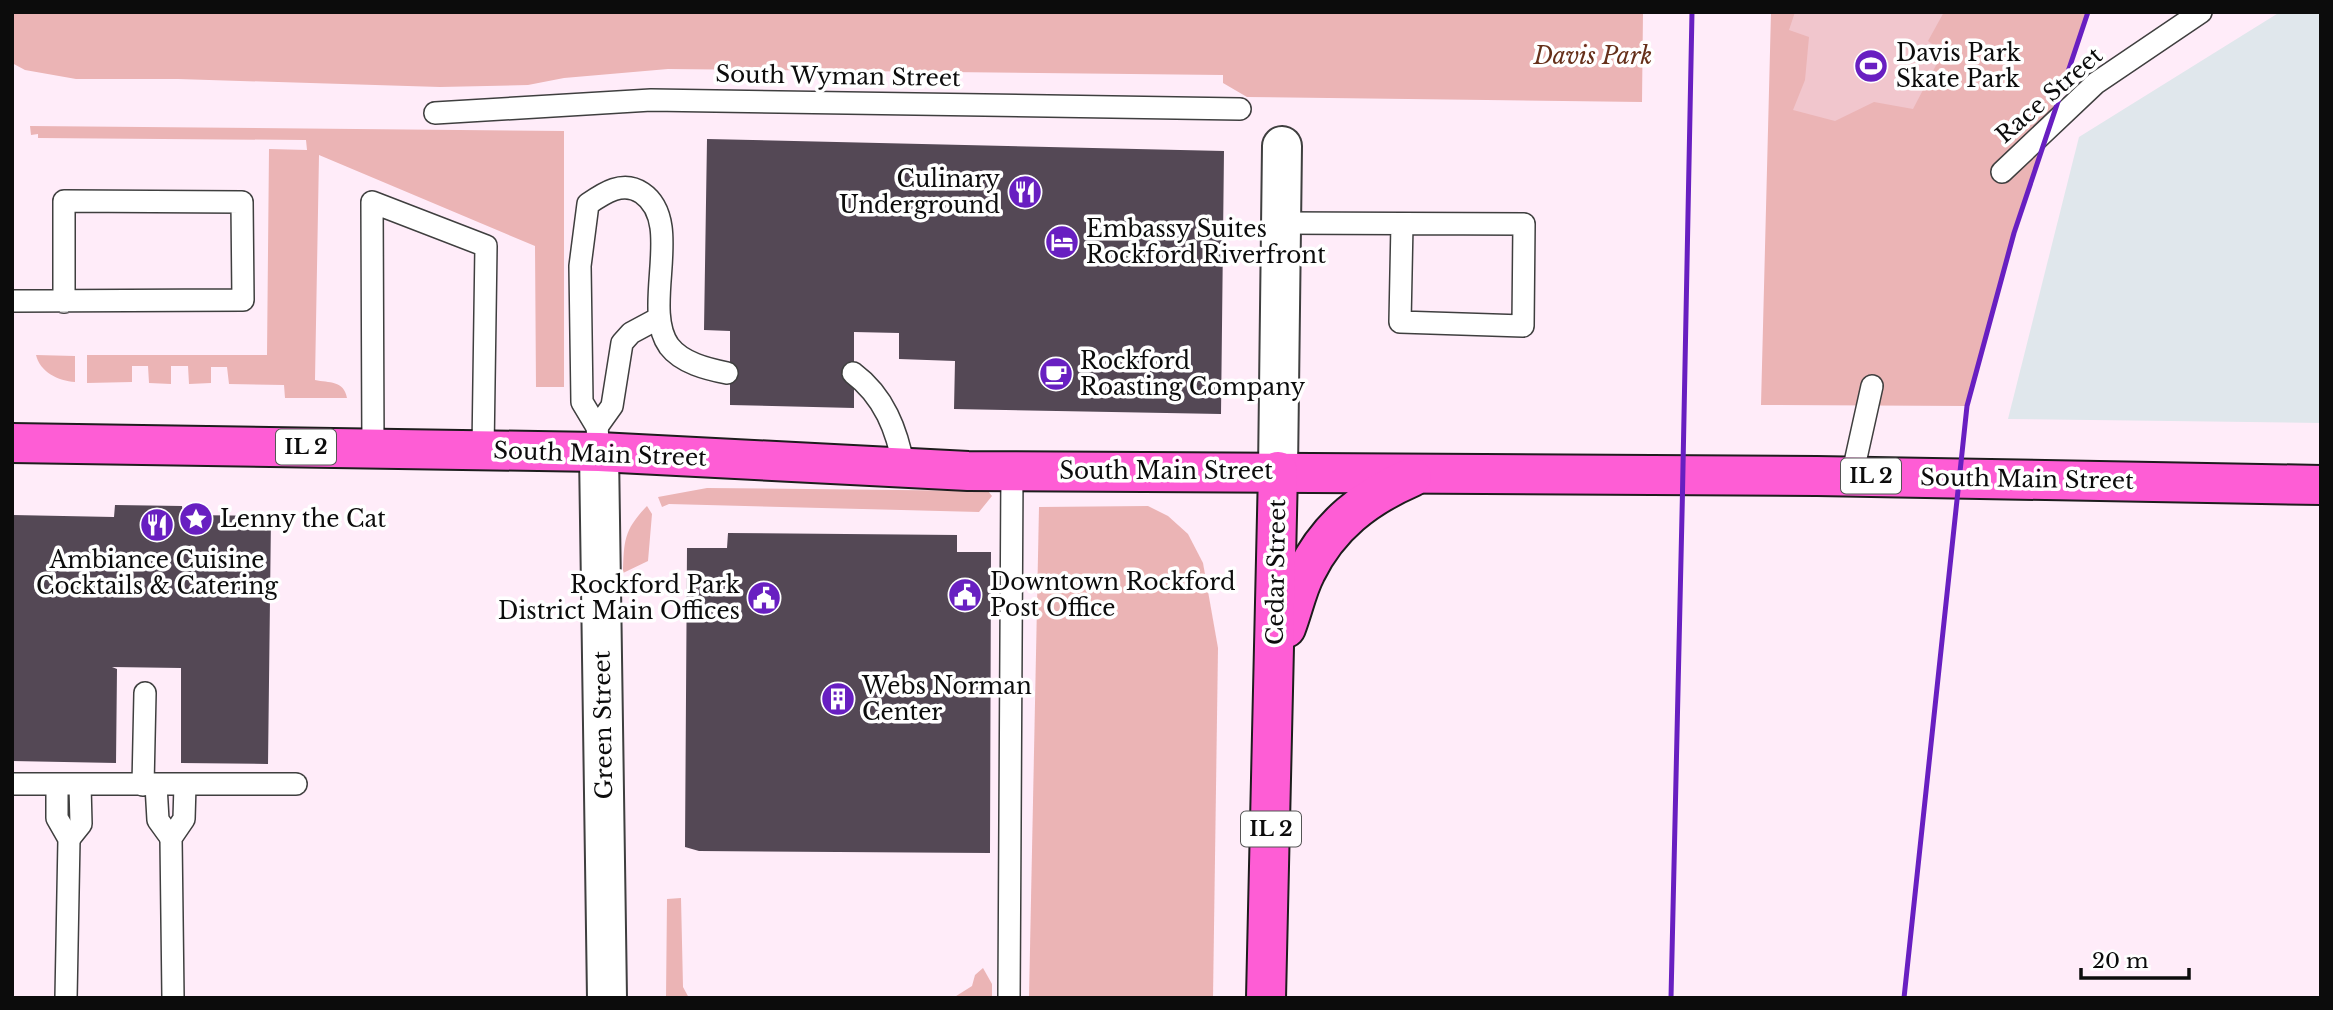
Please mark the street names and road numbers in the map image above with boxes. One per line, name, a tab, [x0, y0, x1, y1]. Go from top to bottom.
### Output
street label: Race Street	[1990, 41, 2108, 149]
street label: South Wyman Street	[715, 60, 961, 92]
road number: IL 2	[276, 430, 336, 464]
street label: South Main Street	[493, 436, 708, 472]
street label: South Main Street	[1059, 457, 1273, 485]
road number: IL 2	[1841, 458, 1901, 494]
street label: South Main Street	[1920, 463, 2134, 495]
street label: Cedar Street	[1261, 498, 1291, 645]
street label: Green Street	[588, 650, 618, 800]
road number: IL 2	[1241, 812, 1301, 846]

